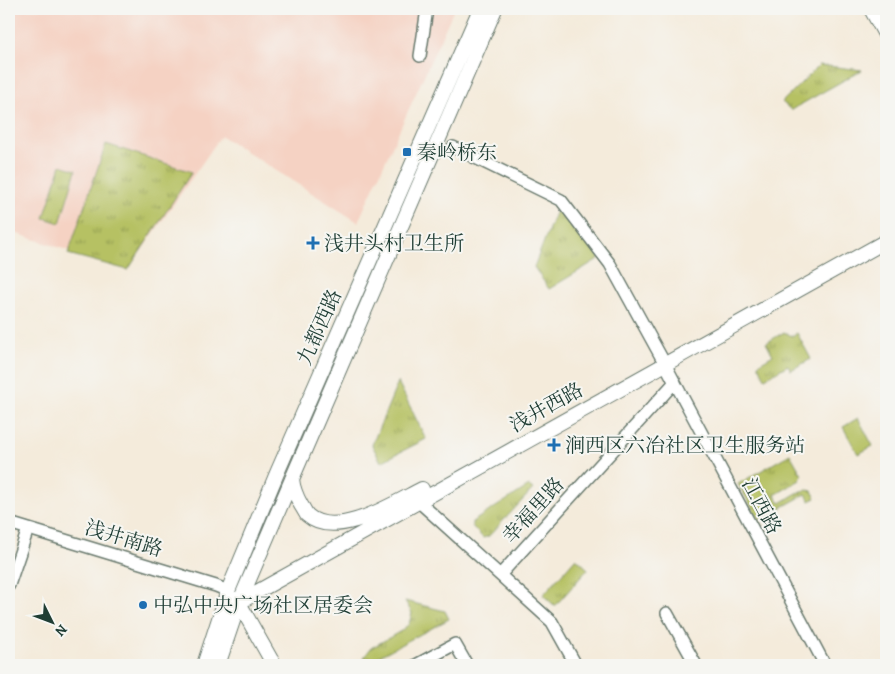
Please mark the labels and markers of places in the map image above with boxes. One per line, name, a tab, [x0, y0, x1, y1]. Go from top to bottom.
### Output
place label: 秦岭桥东	[417, 139, 497, 166]
marker: 秦岭桥东	[401, 146, 413, 158]
place label: 浅井头村卫生所	[324, 230, 464, 257]
marker: 浅井头村卫生所	[306, 236, 320, 250]
place label: 涧西区六冶社区卫生服务站	[565, 432, 805, 459]
marker: 涧西区六冶社区卫生服务站	[547, 438, 561, 452]
place label: 中弘中央广场社区居委会	[153, 592, 373, 619]
marker: 中弘中央广场社区居委会	[137, 599, 149, 611]

